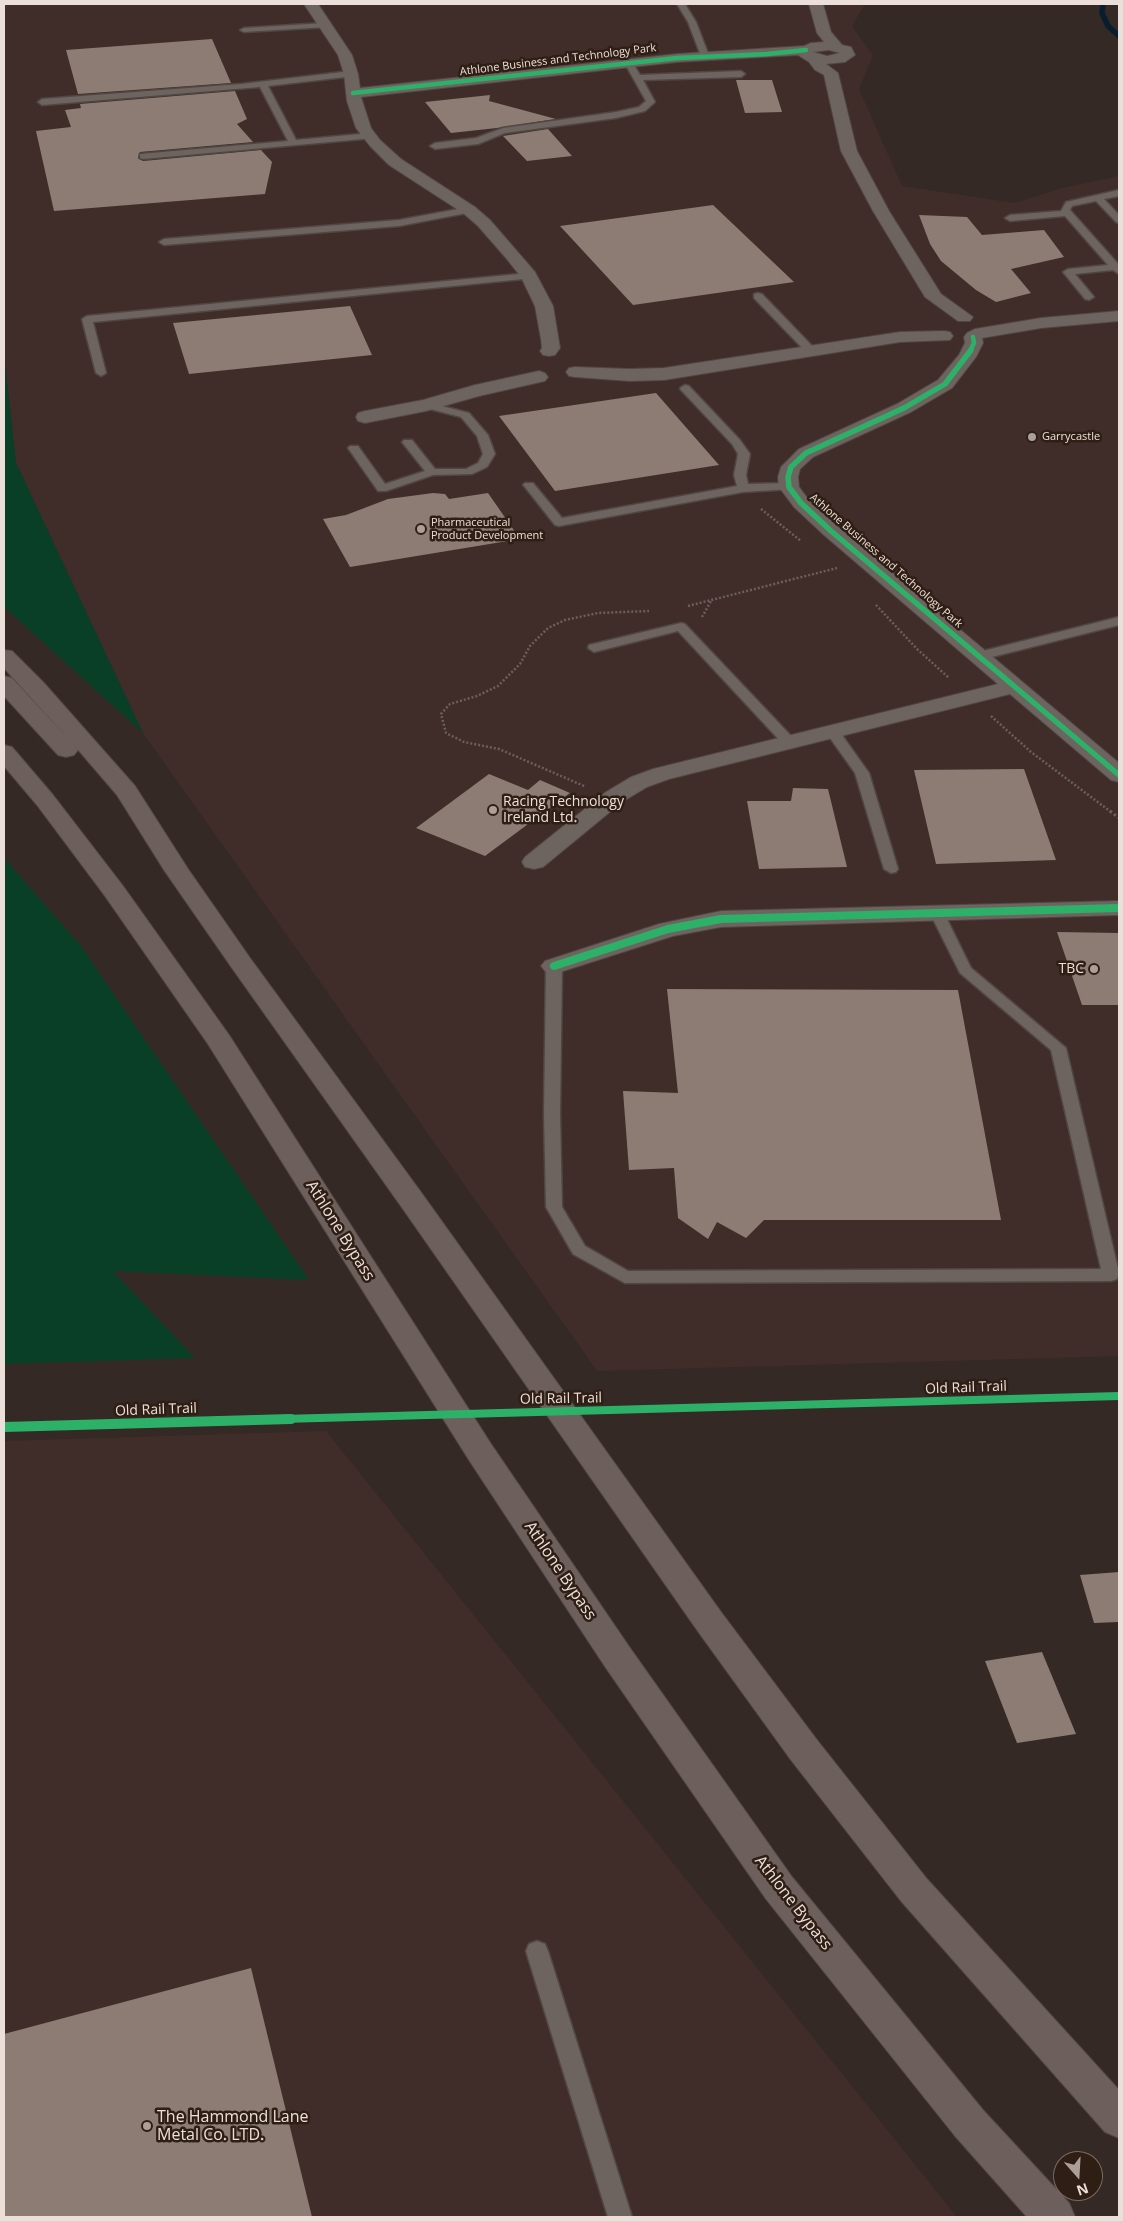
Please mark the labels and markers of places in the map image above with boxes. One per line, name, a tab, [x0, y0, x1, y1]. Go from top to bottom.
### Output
place label: Garrycastle	[1042, 430, 1100, 444]
marker: Garrycastle	[1026, 431, 1038, 443]
place label: Pharmaceutical Product Development	[431, 516, 543, 542]
marker: Pharmaceutical Product Development	[415, 523, 427, 535]
place label: Racing Technology Ireland Ltd.	[503, 794, 624, 826]
marker: Racing Technology Ireland Ltd.	[487, 804, 499, 816]
place label: TBC	[1058, 961, 1084, 977]
marker: TBC	[1088, 963, 1100, 975]
place label: The Hammond Lane Metal Co. LTD.	[157, 2107, 308, 2145]
marker: The Hammond Lane Metal Co. LTD.	[141, 2120, 153, 2132]

